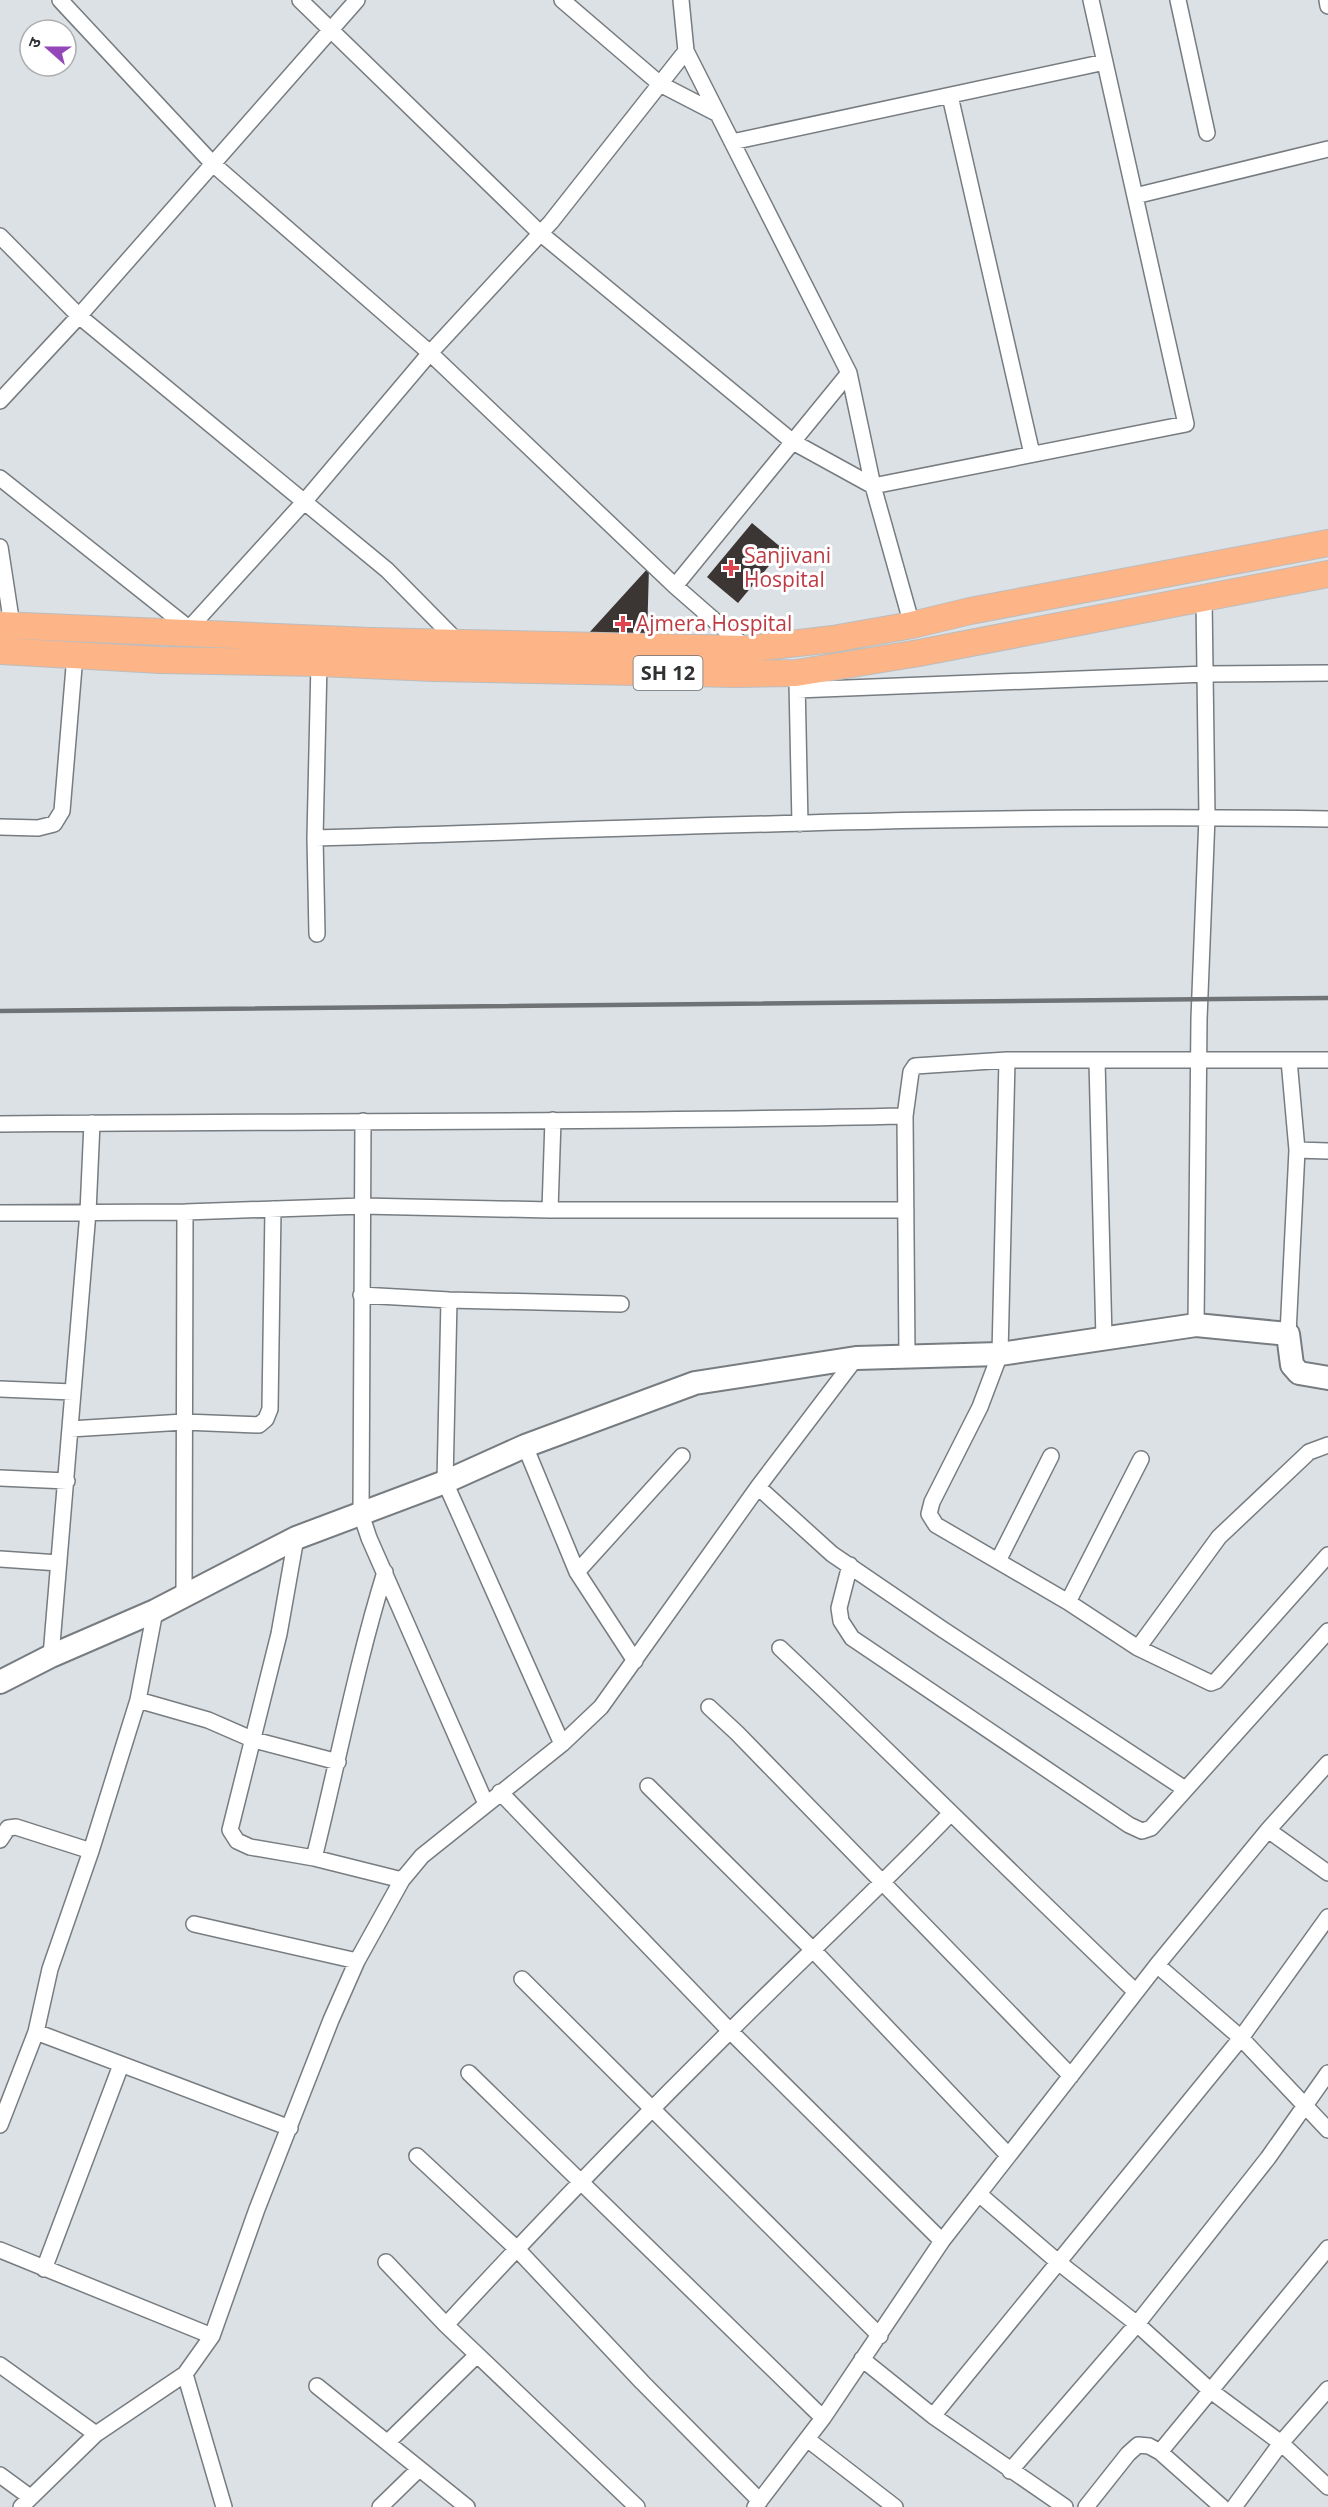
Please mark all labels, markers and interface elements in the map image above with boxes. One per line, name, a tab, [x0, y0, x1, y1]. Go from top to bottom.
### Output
north arrow	[18, 18, 78, 78]
text: उ	[22, 34, 46, 51]
place label: Sanjivani Hospital	[744, 541, 831, 593]
marker: Sanjivani Hospital	[722, 559, 740, 577]
place label: Ajmera Hospital	[636, 609, 792, 637]
marker: Ajmera Hospital	[614, 615, 632, 633]
road number: SH 12	[634, 656, 702, 690]

